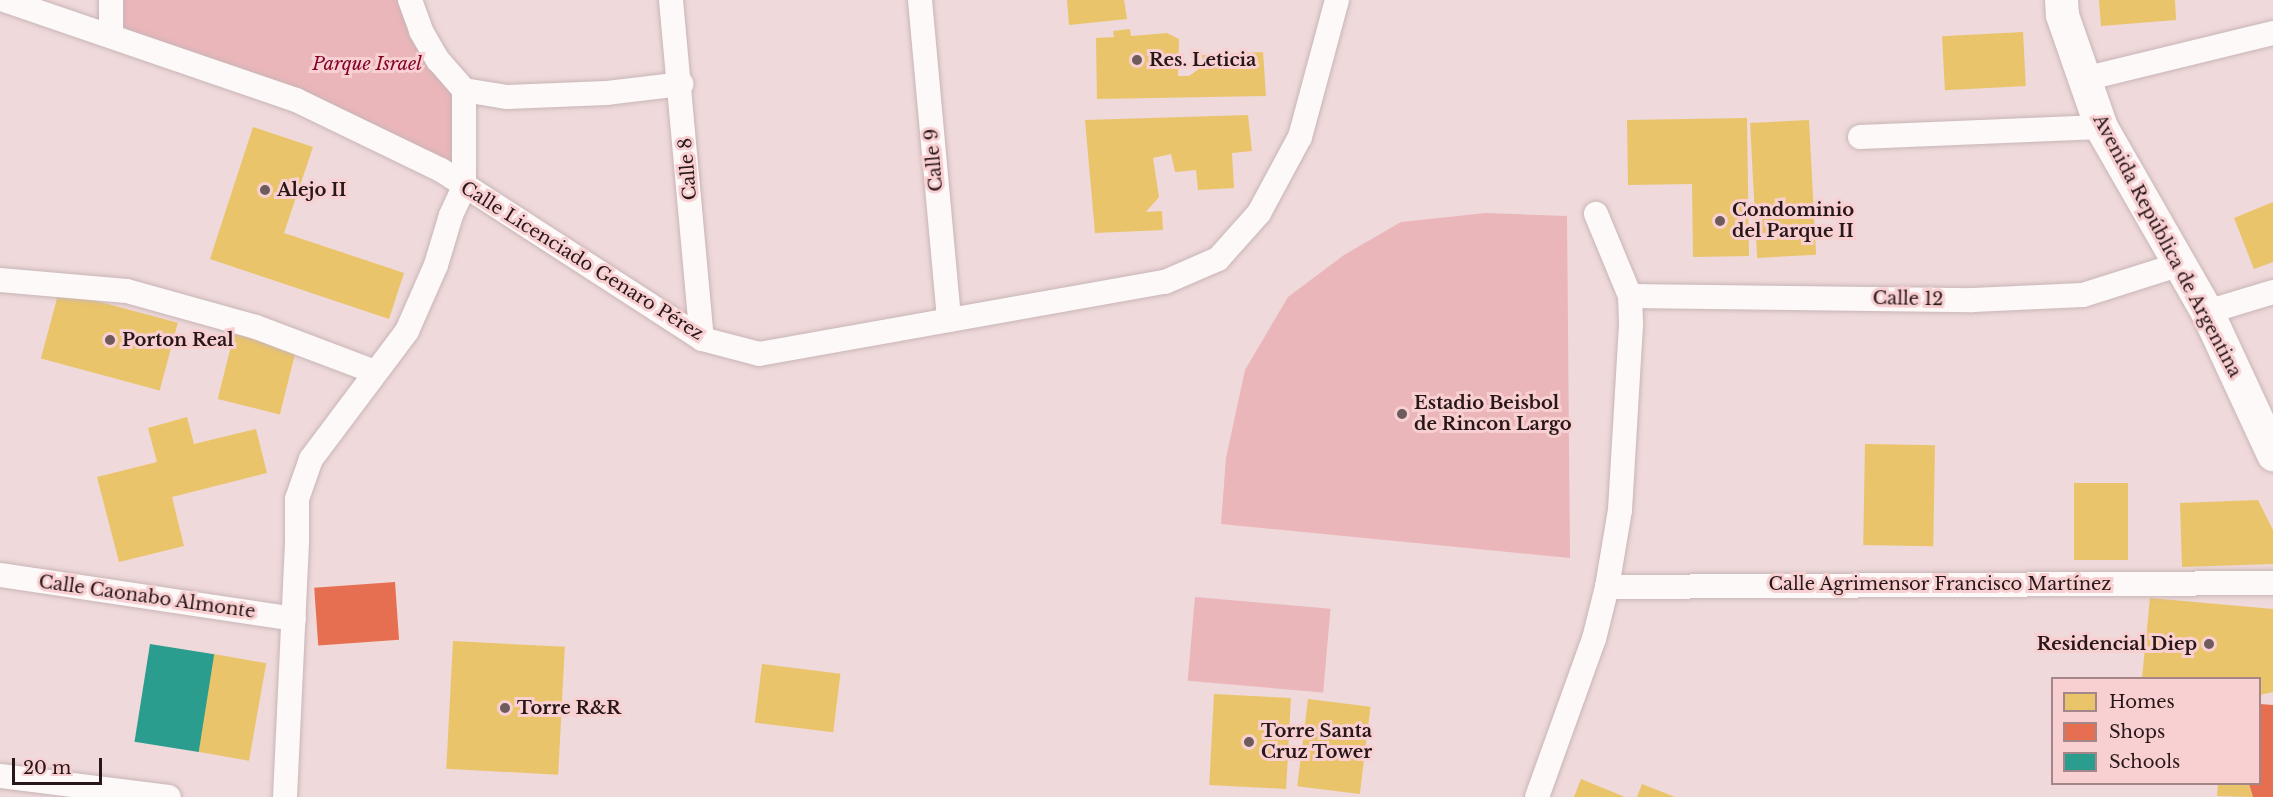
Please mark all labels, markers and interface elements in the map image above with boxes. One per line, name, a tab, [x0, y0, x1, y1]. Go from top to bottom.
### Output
place label: Res. Leticia	[1149, 49, 1256, 71]
park label: Parque Israel	[312, 53, 422, 75]
marker: Res. Leticia	[1130, 53, 1144, 67]
street label: Avenida República de Argentina	[2088, 110, 2246, 382]
street label: Calle 9	[920, 128, 948, 192]
street label: Calle 8	[675, 137, 701, 201]
street label: Calle Licenciado Genaro Pérez	[456, 177, 708, 345]
place label: Alejo II	[277, 179, 347, 201]
marker: Alejo II	[258, 183, 272, 197]
place label: Condominio del Parque II	[1732, 200, 1854, 242]
marker: Condominio del Parque II	[1713, 214, 1727, 228]
street label: Calle 12	[1872, 288, 1944, 310]
place label: Porton Real	[122, 329, 234, 351]
marker: Porton Real	[103, 333, 117, 347]
place label: Estadio Beisbol de Rincon Largo	[1414, 393, 1572, 436]
marker: Estadio Beisbol de Rincon Largo	[1395, 407, 1409, 421]
street label: Calle Caonabo Almonte	[37, 571, 257, 623]
street label: Calle Agrimensor Francisco Martínez	[1768, 573, 2112, 595]
place label: Residencial Diep	[2037, 633, 2197, 655]
marker: Residencial Diep	[2202, 637, 2216, 651]
legend	[2051, 677, 2261, 785]
text: Homes	[2109, 691, 2175, 713]
place label: Torre R&R	[517, 697, 621, 719]
marker: Torre R&R	[498, 701, 512, 715]
place label: Torre Santa Cruz Tower	[1261, 721, 1373, 764]
text: Shops	[2109, 721, 2165, 743]
marker: Torre Santa Cruz Tower	[1242, 735, 1256, 749]
scale bar	[15, 746, 105, 784]
text: Schools	[2109, 751, 2180, 773]
text: 20 m	[23, 757, 71, 779]

